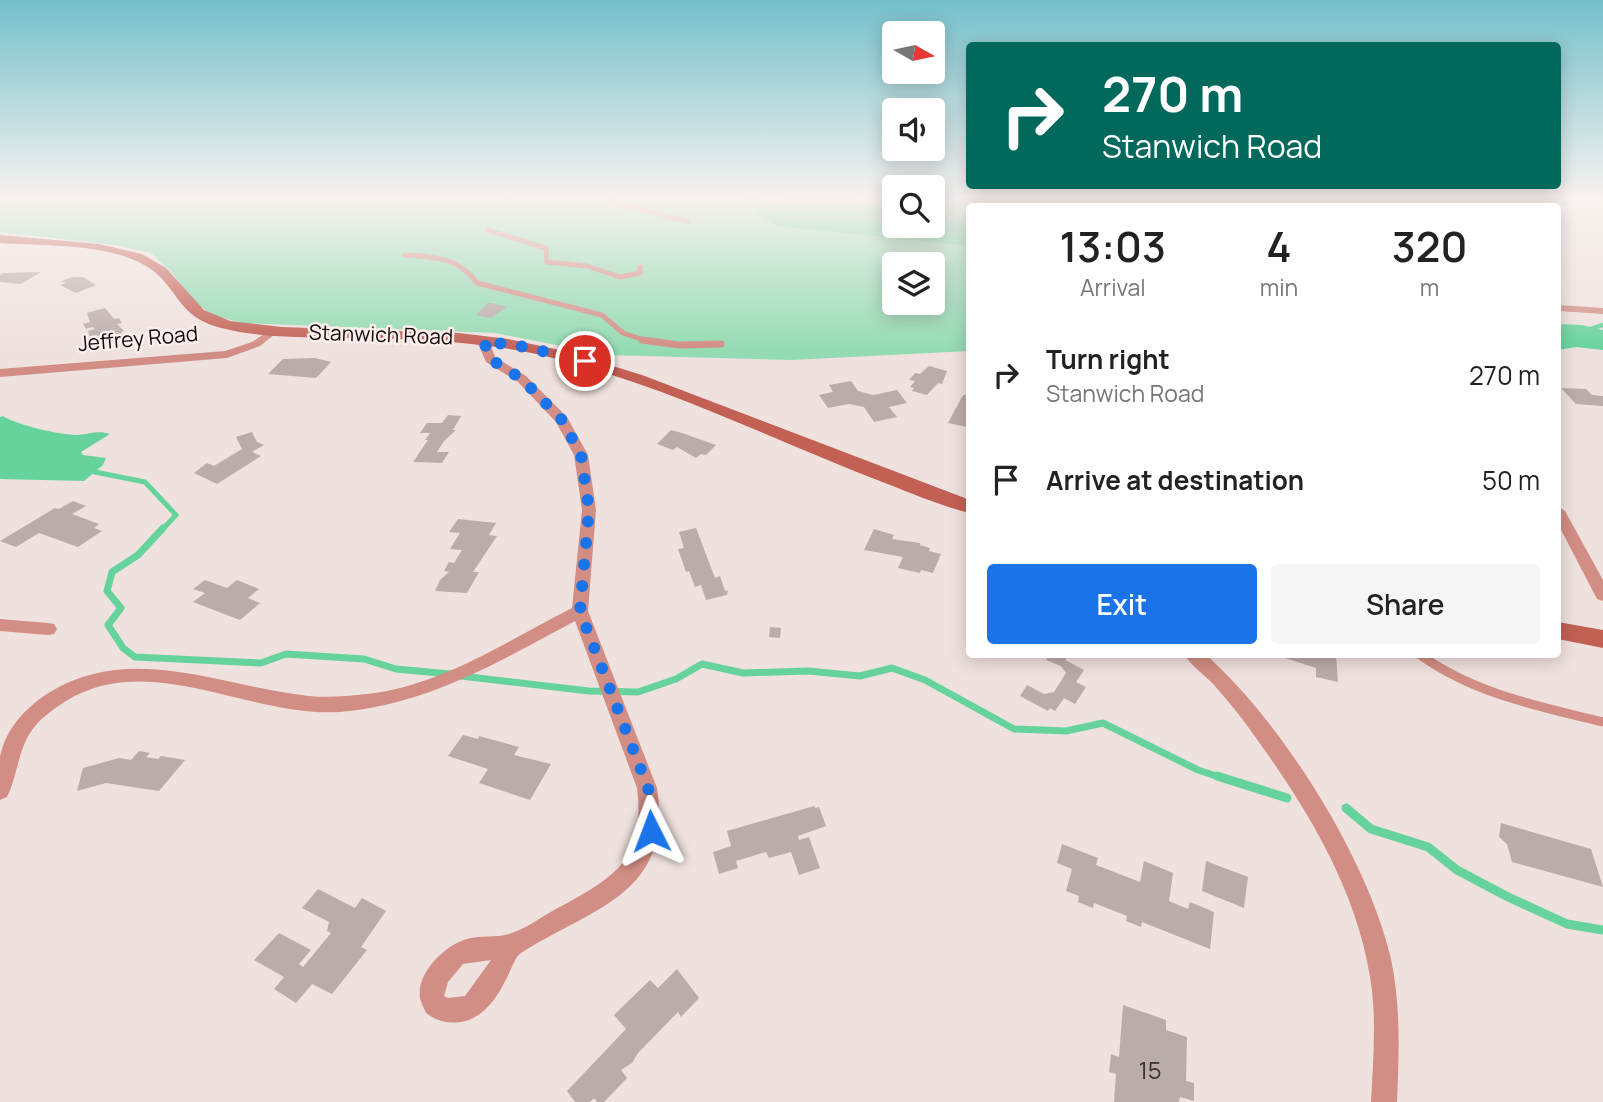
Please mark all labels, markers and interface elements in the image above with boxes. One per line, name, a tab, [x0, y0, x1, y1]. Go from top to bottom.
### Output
north arrow	[882, 21, 945, 84]
map controls	[882, 21, 945, 315]
text: 270 m	[1102, 60, 1243, 127]
icon: right	[987, 70, 1078, 161]
button: sound	[882, 98, 945, 161]
text: Stanwich Road	[1102, 124, 1322, 168]
button: search	[882, 175, 945, 238]
text: 13:03	[1060, 217, 1166, 275]
text: 4	[1266, 217, 1292, 275]
text: 320	[1392, 217, 1467, 275]
button: layers	[882, 252, 945, 315]
text: Arrival	[1080, 271, 1146, 303]
text: min	[1260, 271, 1298, 303]
text: m	[1420, 271, 1439, 303]
street label: Stanwich Road	[308, 317, 454, 351]
street label: Jeffrey Road	[77, 319, 199, 357]
pin	[555, 331, 615, 391]
text: Turn right	[1046, 341, 1170, 377]
icon: arrive	[566, 342, 604, 380]
icon: right	[987, 356, 1025, 394]
text: 270 m	[1469, 357, 1540, 393]
text: Stanwich Road	[1046, 377, 1204, 409]
icon: arrive	[987, 461, 1025, 499]
text: Arrive at destination	[1046, 462, 1304, 498]
text: 50 m	[1482, 462, 1540, 498]
button: Exit	[987, 564, 1257, 644]
button: Share	[1271, 564, 1540, 644]
position arrow	[614, 794, 688, 868]
house number: 15	[1138, 1053, 1162, 1086]

